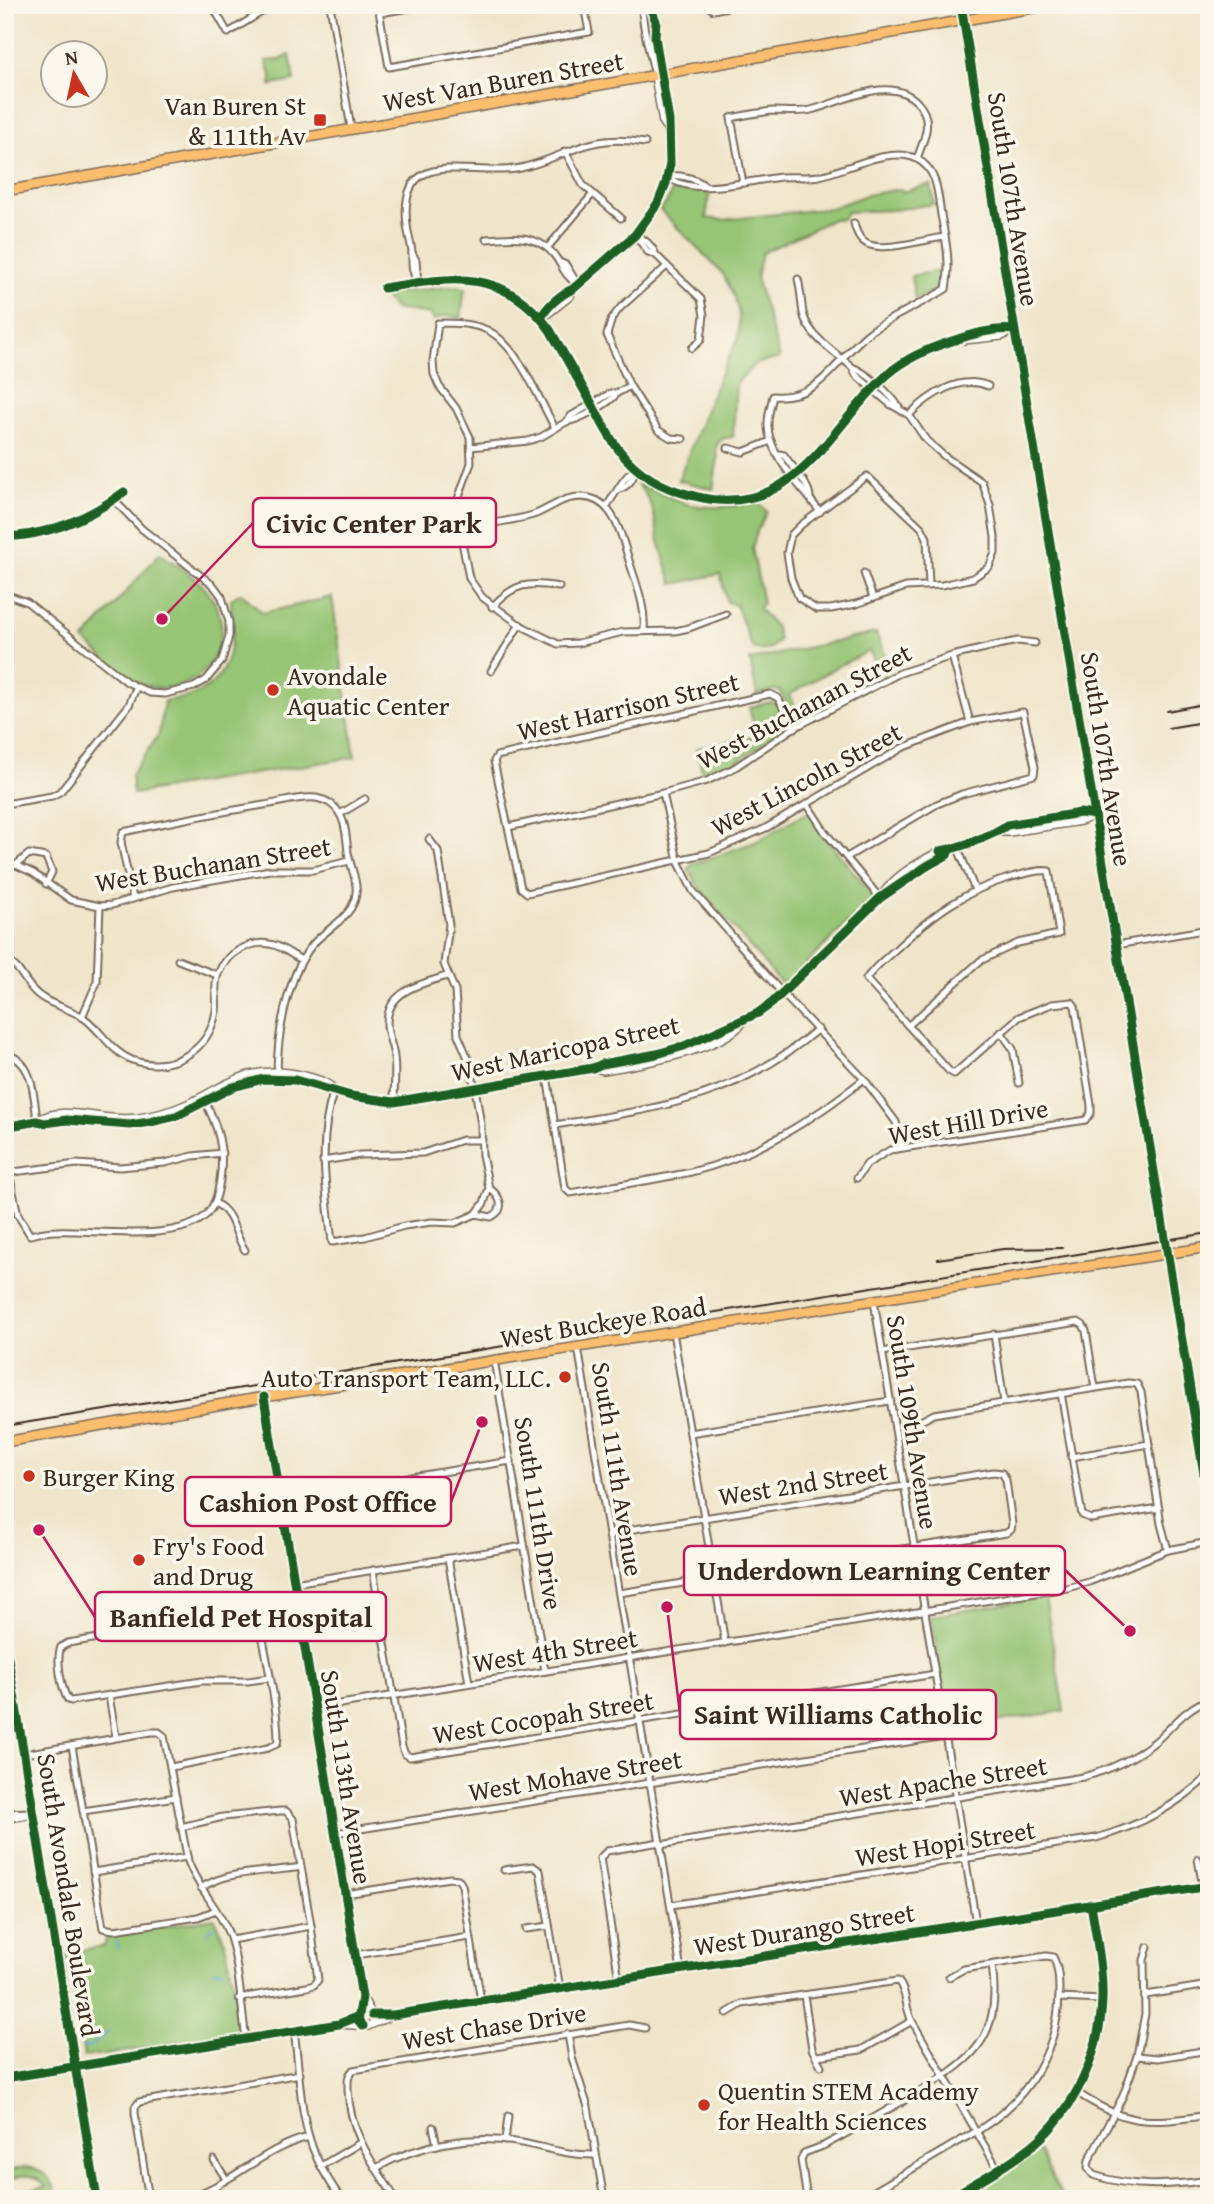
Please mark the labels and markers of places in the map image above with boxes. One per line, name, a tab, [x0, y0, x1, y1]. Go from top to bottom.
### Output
place label: Van Buren St & 111th Av	[164, 86, 306, 155]
marker: Van Buren St & 111th Av	[312, 112, 328, 128]
callout: Civic Center Park	[253, 498, 496, 547]
place label: Avondale Aquatic Center	[287, 656, 450, 725]
marker: Avondale Aquatic Center	[265, 682, 281, 698]
place label: Auto Transport Team, LLC.	[261, 1358, 551, 1397]
marker: Auto Transport Team, LLC.	[557, 1369, 573, 1385]
place label: Burger King	[43, 1457, 174, 1496]
marker: Burger King	[21, 1468, 37, 1484]
callout: Cashion Post Office	[185, 1477, 451, 1526]
place label: Fry's Food and Drug	[153, 1526, 264, 1595]
callout: Underdown Learning Center	[684, 1546, 1065, 1595]
marker: Fry's Food and Drug	[131, 1552, 147, 1568]
callout: Banfield Pet Hospital	[95, 1592, 386, 1641]
callout: Saint Williams Catholic	[680, 1690, 996, 1739]
place label: Quentin STEM Academy for Health Sciences	[718, 2071, 979, 2140]
marker: Quentin STEM Academy for Health Sciences	[696, 2097, 712, 2113]

